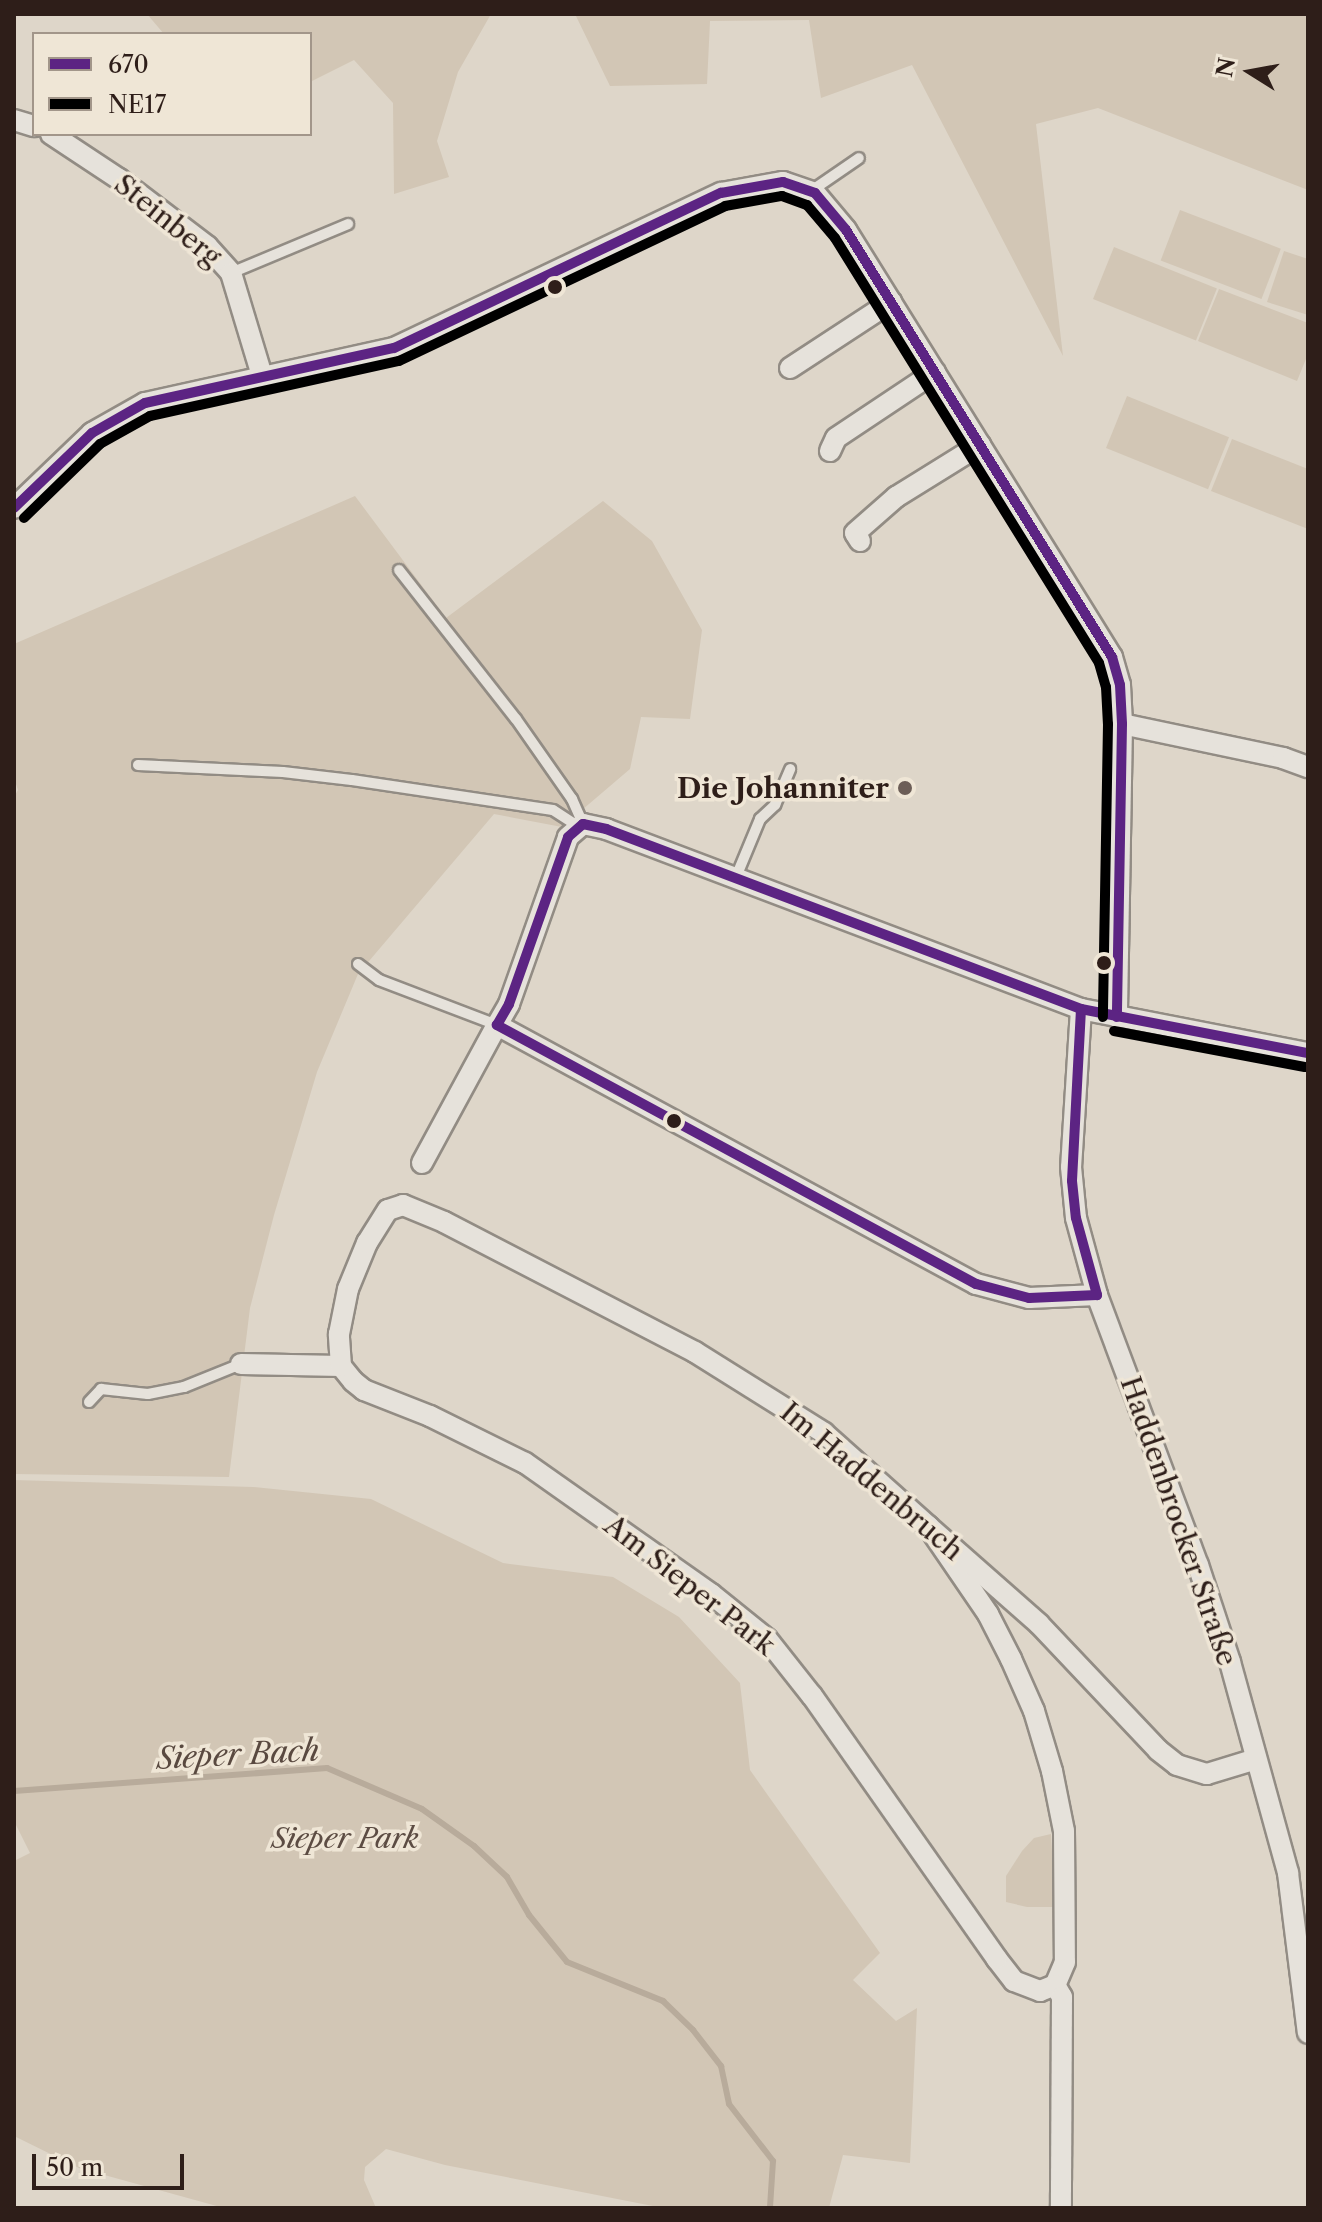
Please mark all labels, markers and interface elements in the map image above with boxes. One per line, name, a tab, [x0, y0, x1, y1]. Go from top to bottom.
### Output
legend	[32, 32, 312, 136]
north arrow	[1210, 32, 1290, 112]
text: 670	[108, 50, 149, 79]
text: N	[1211, 55, 1241, 79]
text: NE17	[108, 90, 166, 119]
street label: Steinberg	[108, 167, 228, 273]
unlabelled marker	[547, 279, 563, 295]
place label: Die Johanniter	[677, 771, 889, 805]
marker: Die Johanniter	[896, 779, 914, 797]
unlabelled marker	[1096, 955, 1112, 971]
unlabelled marker	[666, 1113, 682, 1129]
street label: Haddenbrocker Straße	[1114, 1372, 1244, 1670]
street label: Im Haddenbruch	[774, 1395, 970, 1567]
street label: Am Sieper Park	[598, 1508, 782, 1662]
water label: Sieper Bach	[156, 1733, 320, 1777]
park label: Sieper Park	[271, 1821, 419, 1855]
scale bar	[36, 2138, 188, 2188]
text: 50 m	[46, 2153, 103, 2182]

